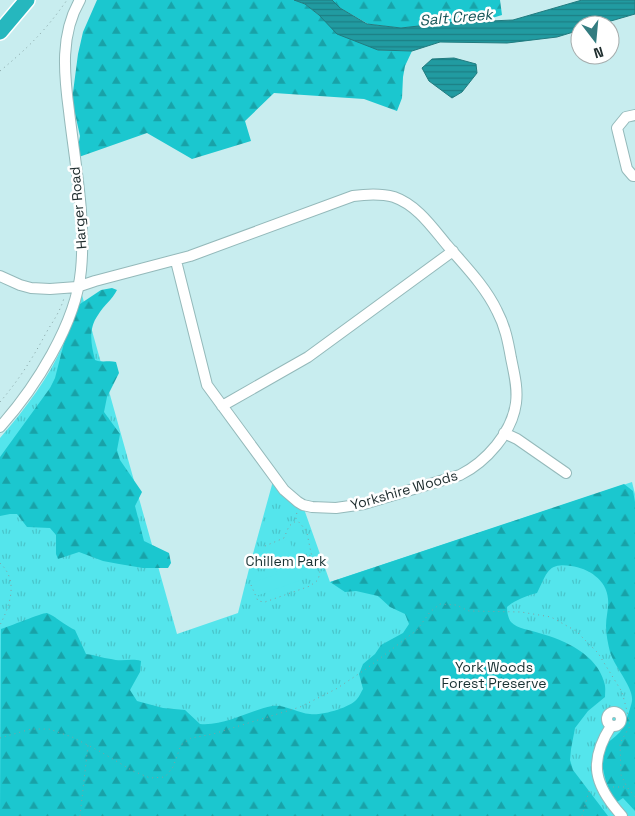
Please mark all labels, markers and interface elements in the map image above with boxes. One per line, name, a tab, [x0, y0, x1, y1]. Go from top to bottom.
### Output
water label: Salt Creek	[419, 4, 495, 30]
north arrow	[570, 15, 620, 65]
text: N	[592, 43, 606, 62]
street label: Harger Road	[65, 166, 91, 250]
street label: Yorkshire Woods	[348, 466, 460, 514]
park label: Chillem Park	[246, 552, 327, 570]
park label: York Woods Forest Preserve	[442, 658, 546, 692]

